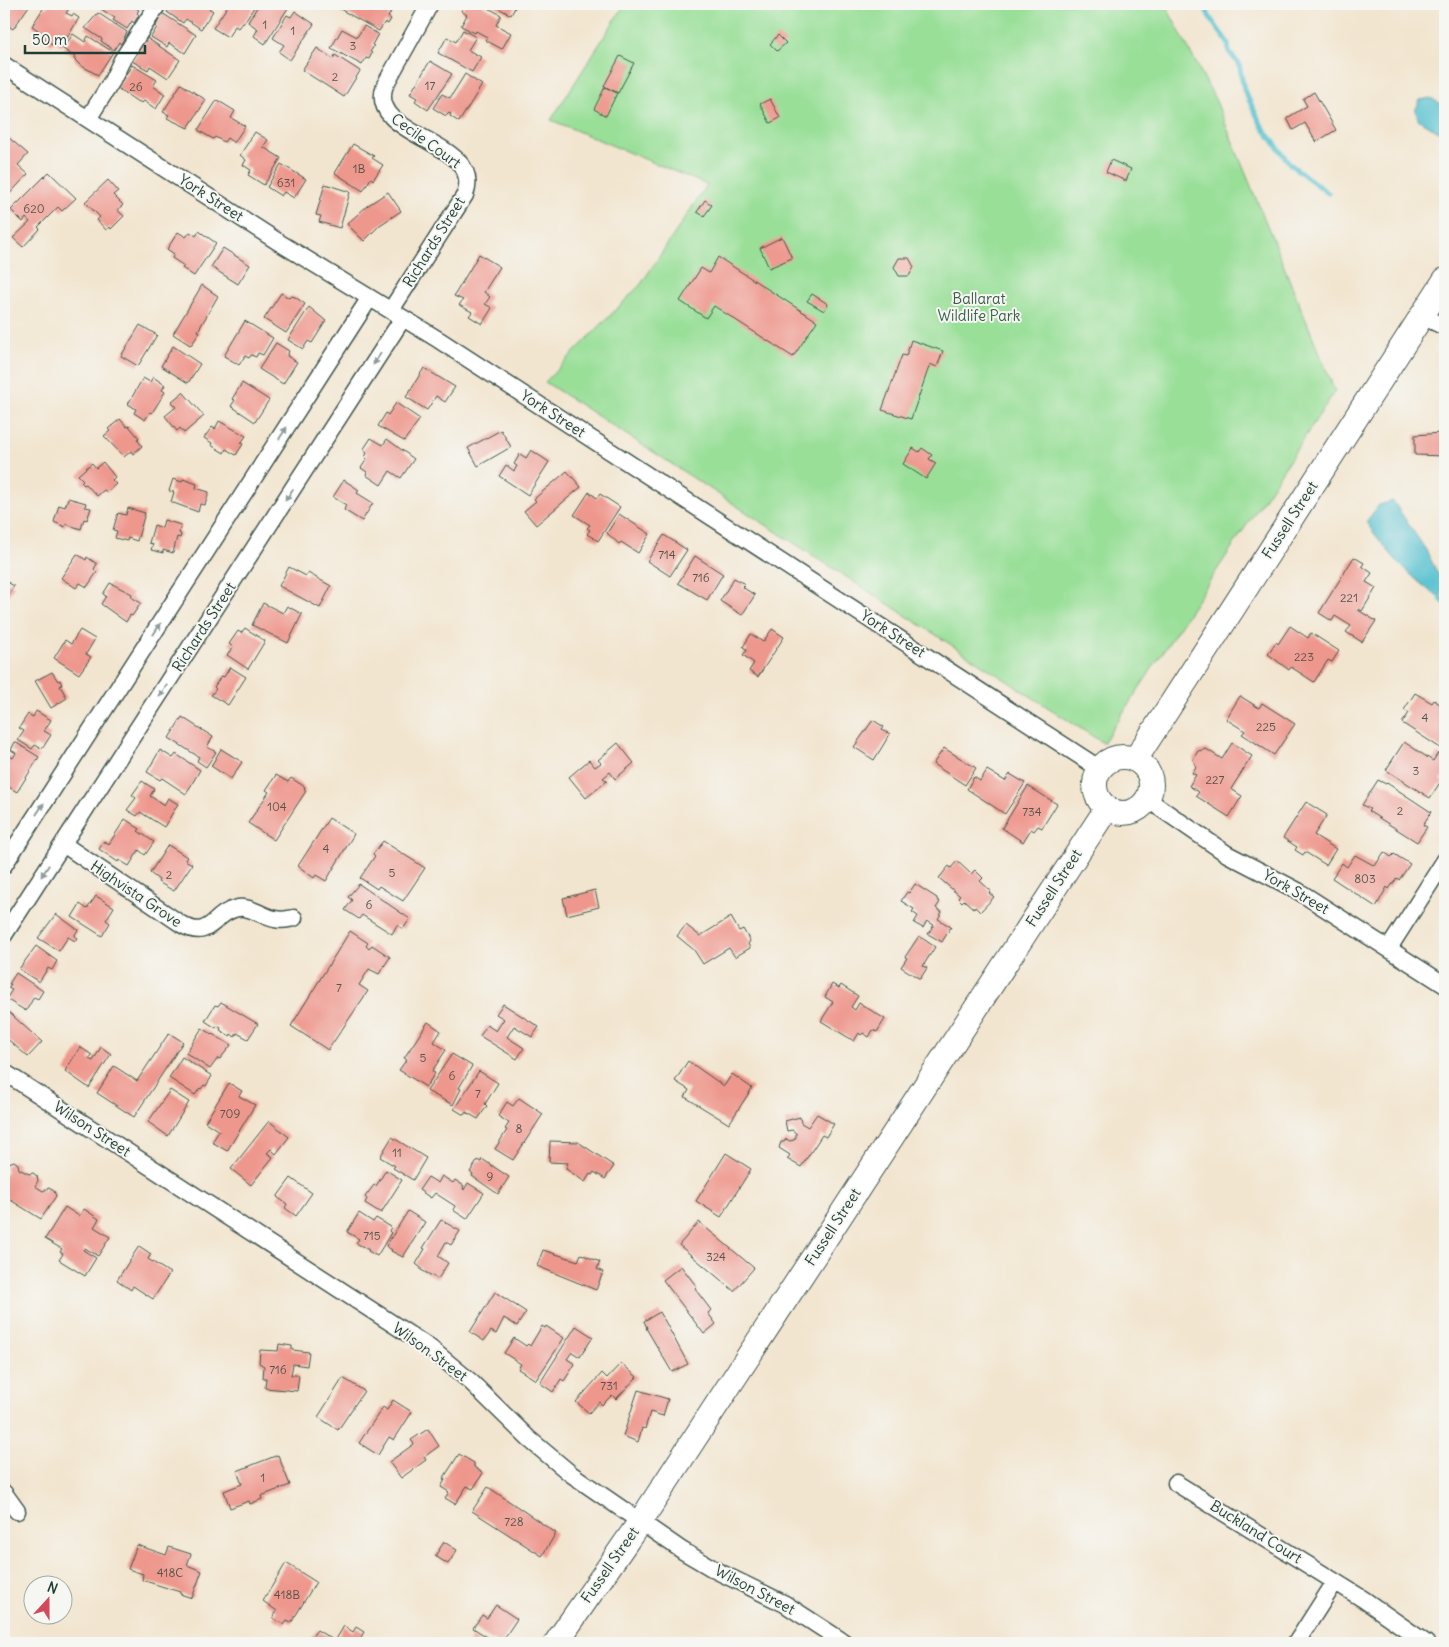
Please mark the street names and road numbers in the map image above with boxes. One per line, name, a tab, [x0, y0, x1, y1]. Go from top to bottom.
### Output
street label: Cecile Court	[388, 109, 465, 172]
street label: York Street	[175, 170, 247, 225]
street label: Richards Street	[398, 193, 469, 290]
street label: York Street	[517, 386, 589, 441]
street label: Fussell Street	[1257, 477, 1322, 562]
street label: Richards Street	[168, 578, 240, 675]
street label: York Street	[857, 606, 929, 661]
street label: Fussell Street	[1021, 845, 1086, 930]
street label: Highvista Grove	[87, 856, 186, 931]
street label: York Street	[1260, 865, 1333, 918]
street label: Wilson Street	[50, 1097, 134, 1160]
street label: Fussell Street	[800, 1184, 865, 1269]
street label: Wilson Street	[389, 1318, 471, 1385]
street label: Buckland Court	[1207, 1496, 1306, 1567]
street label: Fussell Street	[576, 1523, 643, 1607]
street label: Wilson Street	[712, 1561, 799, 1619]

